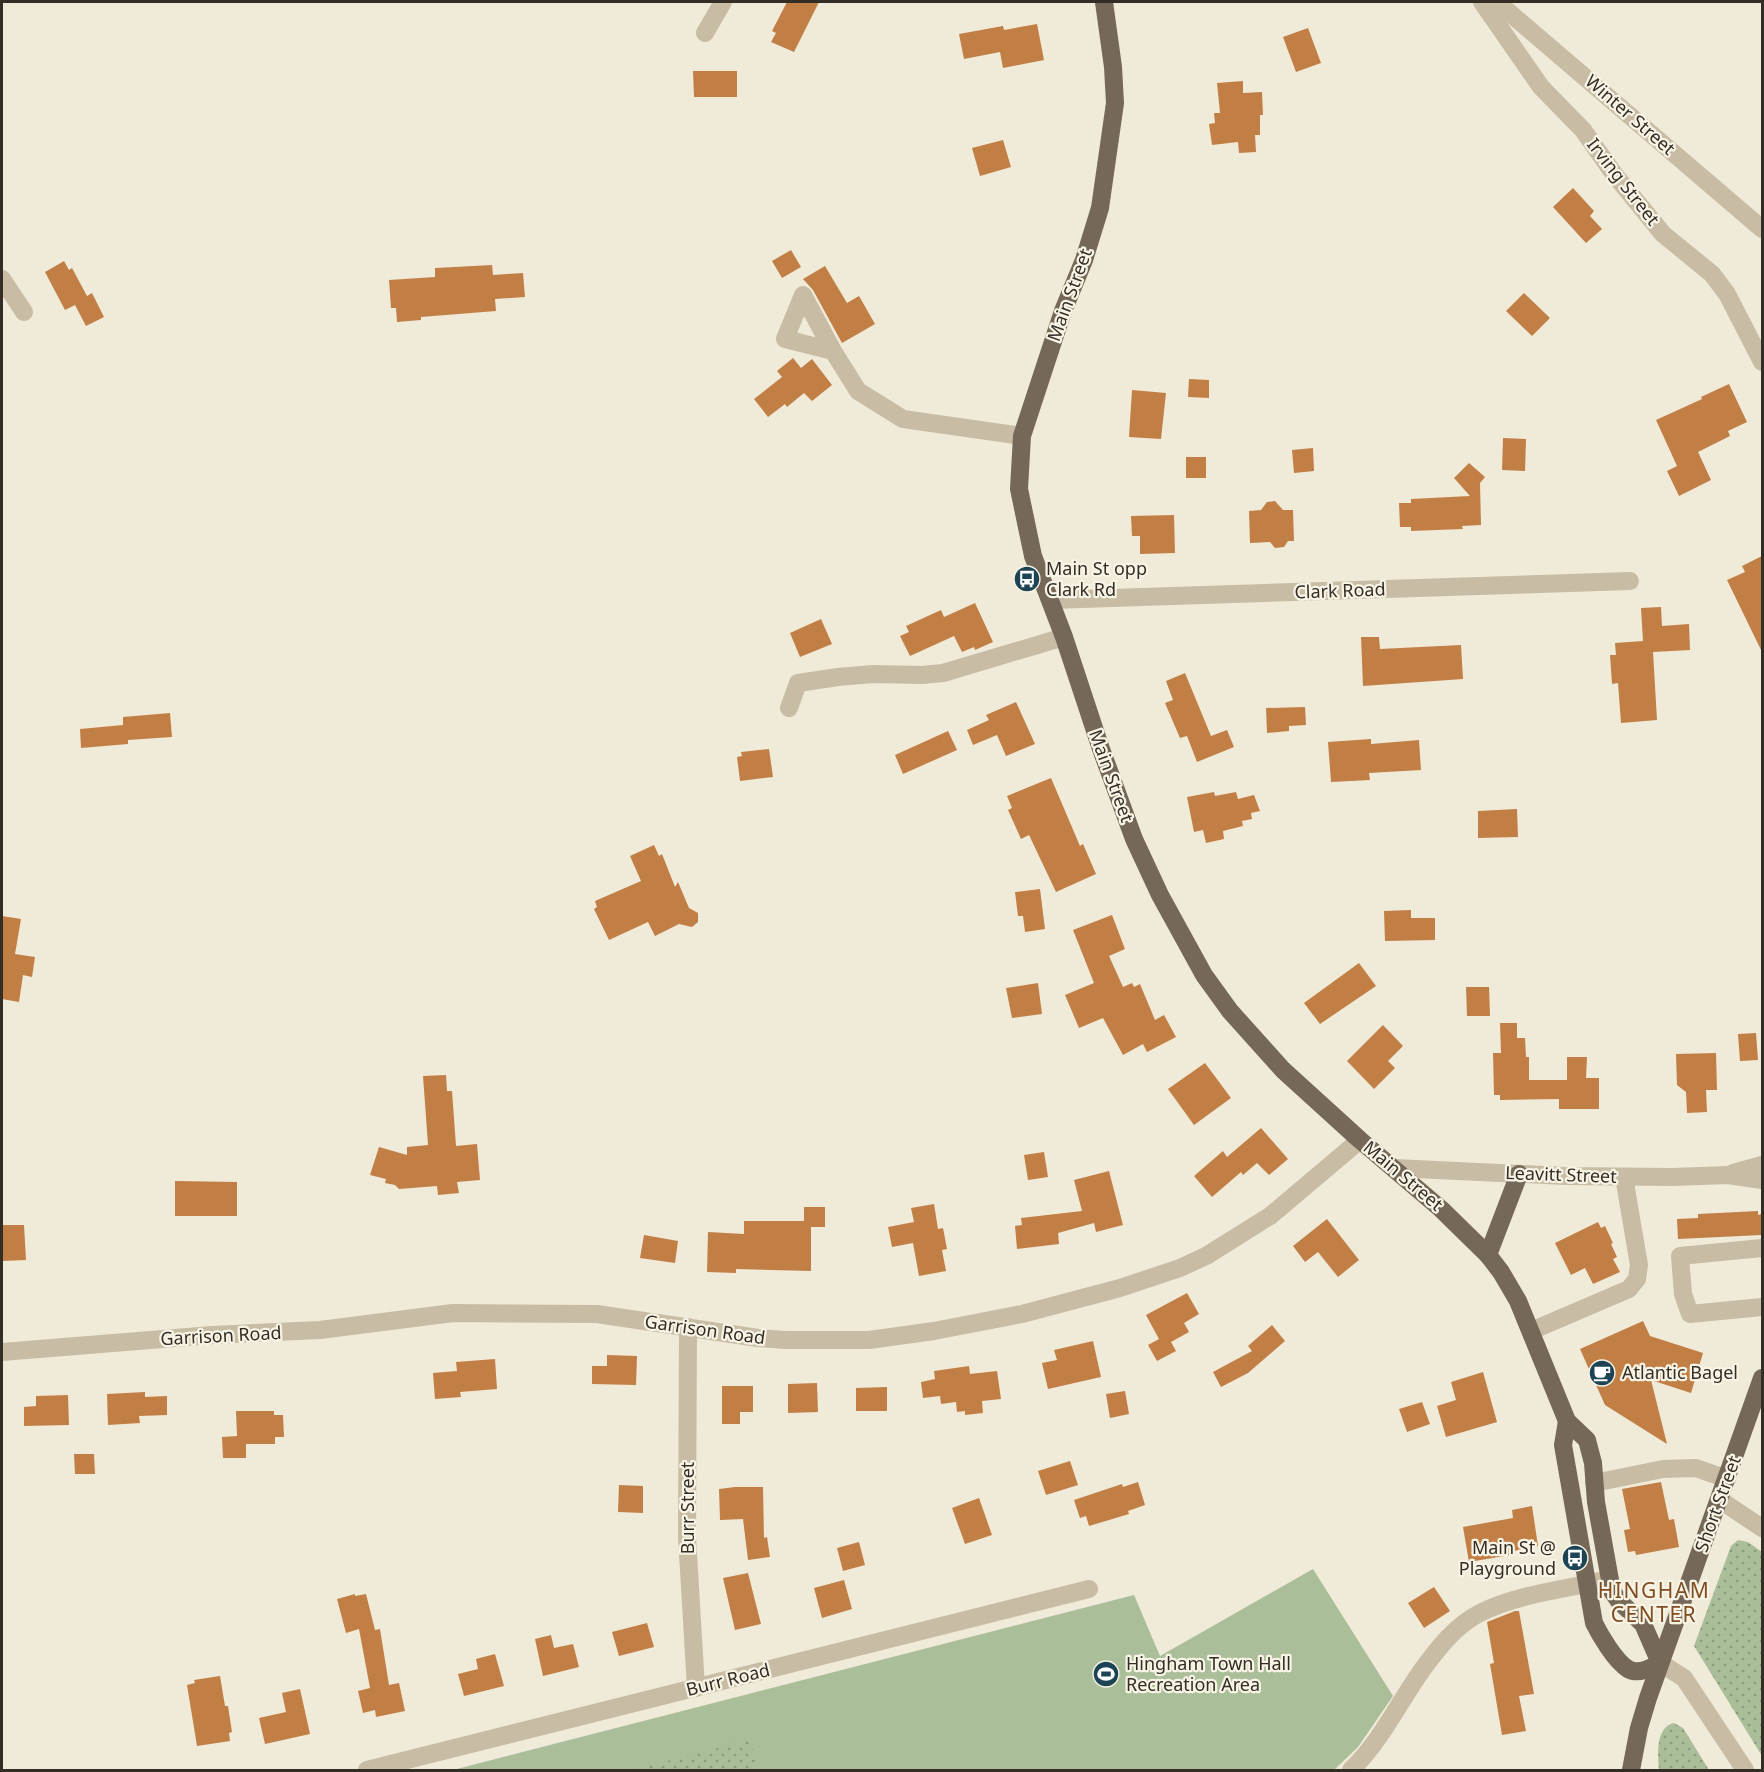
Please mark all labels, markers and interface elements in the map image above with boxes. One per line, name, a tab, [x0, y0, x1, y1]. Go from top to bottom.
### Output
street label: Winter Street	[1581, 69, 1681, 160]
street label: Irving Street	[1582, 133, 1666, 230]
street label: Main Street	[1041, 244, 1097, 344]
place label: Main St opp Clark Rd	[1046, 556, 1147, 601]
bus stop icon: Main St opp Clark Rd	[1012, 564, 1042, 594]
street label: Clark Road	[1294, 576, 1386, 604]
street label: Main Street	[1084, 726, 1140, 826]
street label: Main Street	[1359, 1135, 1449, 1216]
street label: Leavitt Street	[1505, 1160, 1618, 1188]
street label: Garrison Road	[643, 1309, 767, 1349]
street label: Garrison Road	[160, 1320, 282, 1350]
cafe icon: Atlantic Bagel	[1587, 1358, 1617, 1388]
place label: Atlantic Bagel	[1622, 1360, 1738, 1384]
street label: Short Street	[1689, 1452, 1746, 1555]
street label: Burr Street	[675, 1461, 699, 1554]
place label: Main St @ Playground	[1459, 1535, 1556, 1580]
bus stop icon: Main St @ Playground	[1560, 1543, 1590, 1573]
district label: HINGHAM CENTER	[1598, 1576, 1710, 1628]
place label: Hingham Town Hall Recreation Area	[1126, 1651, 1291, 1696]
street label: Burr Road	[683, 1657, 772, 1701]
sports icon: Hingham Town Hall Recreation Area	[1091, 1659, 1121, 1689]

